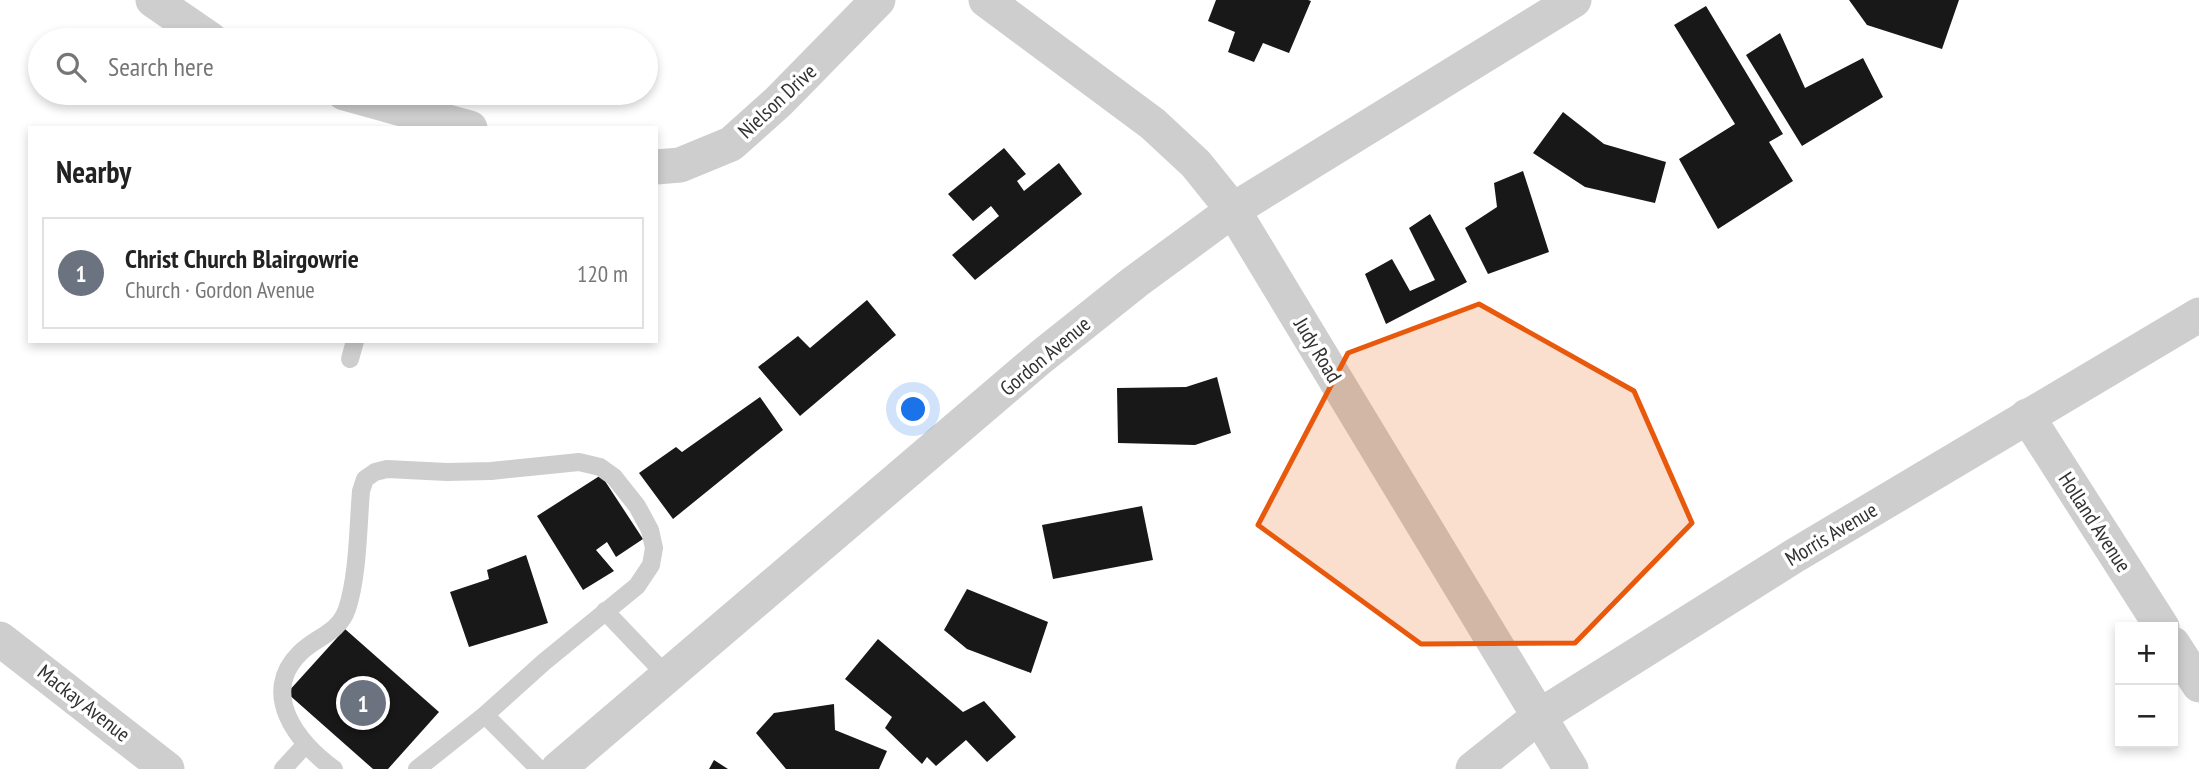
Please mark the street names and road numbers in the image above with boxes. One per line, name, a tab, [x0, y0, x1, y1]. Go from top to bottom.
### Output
street label: Nielson Drive	[732, 58, 822, 144]
street label: Gordon Avenue	[994, 310, 1096, 402]
street label: Judy Road	[1288, 312, 1348, 387]
street label: Holland Avenue	[2053, 467, 2137, 577]
street label: Morris Avenue	[1780, 496, 1882, 572]
street label: Mackay Avenue	[32, 658, 136, 748]

